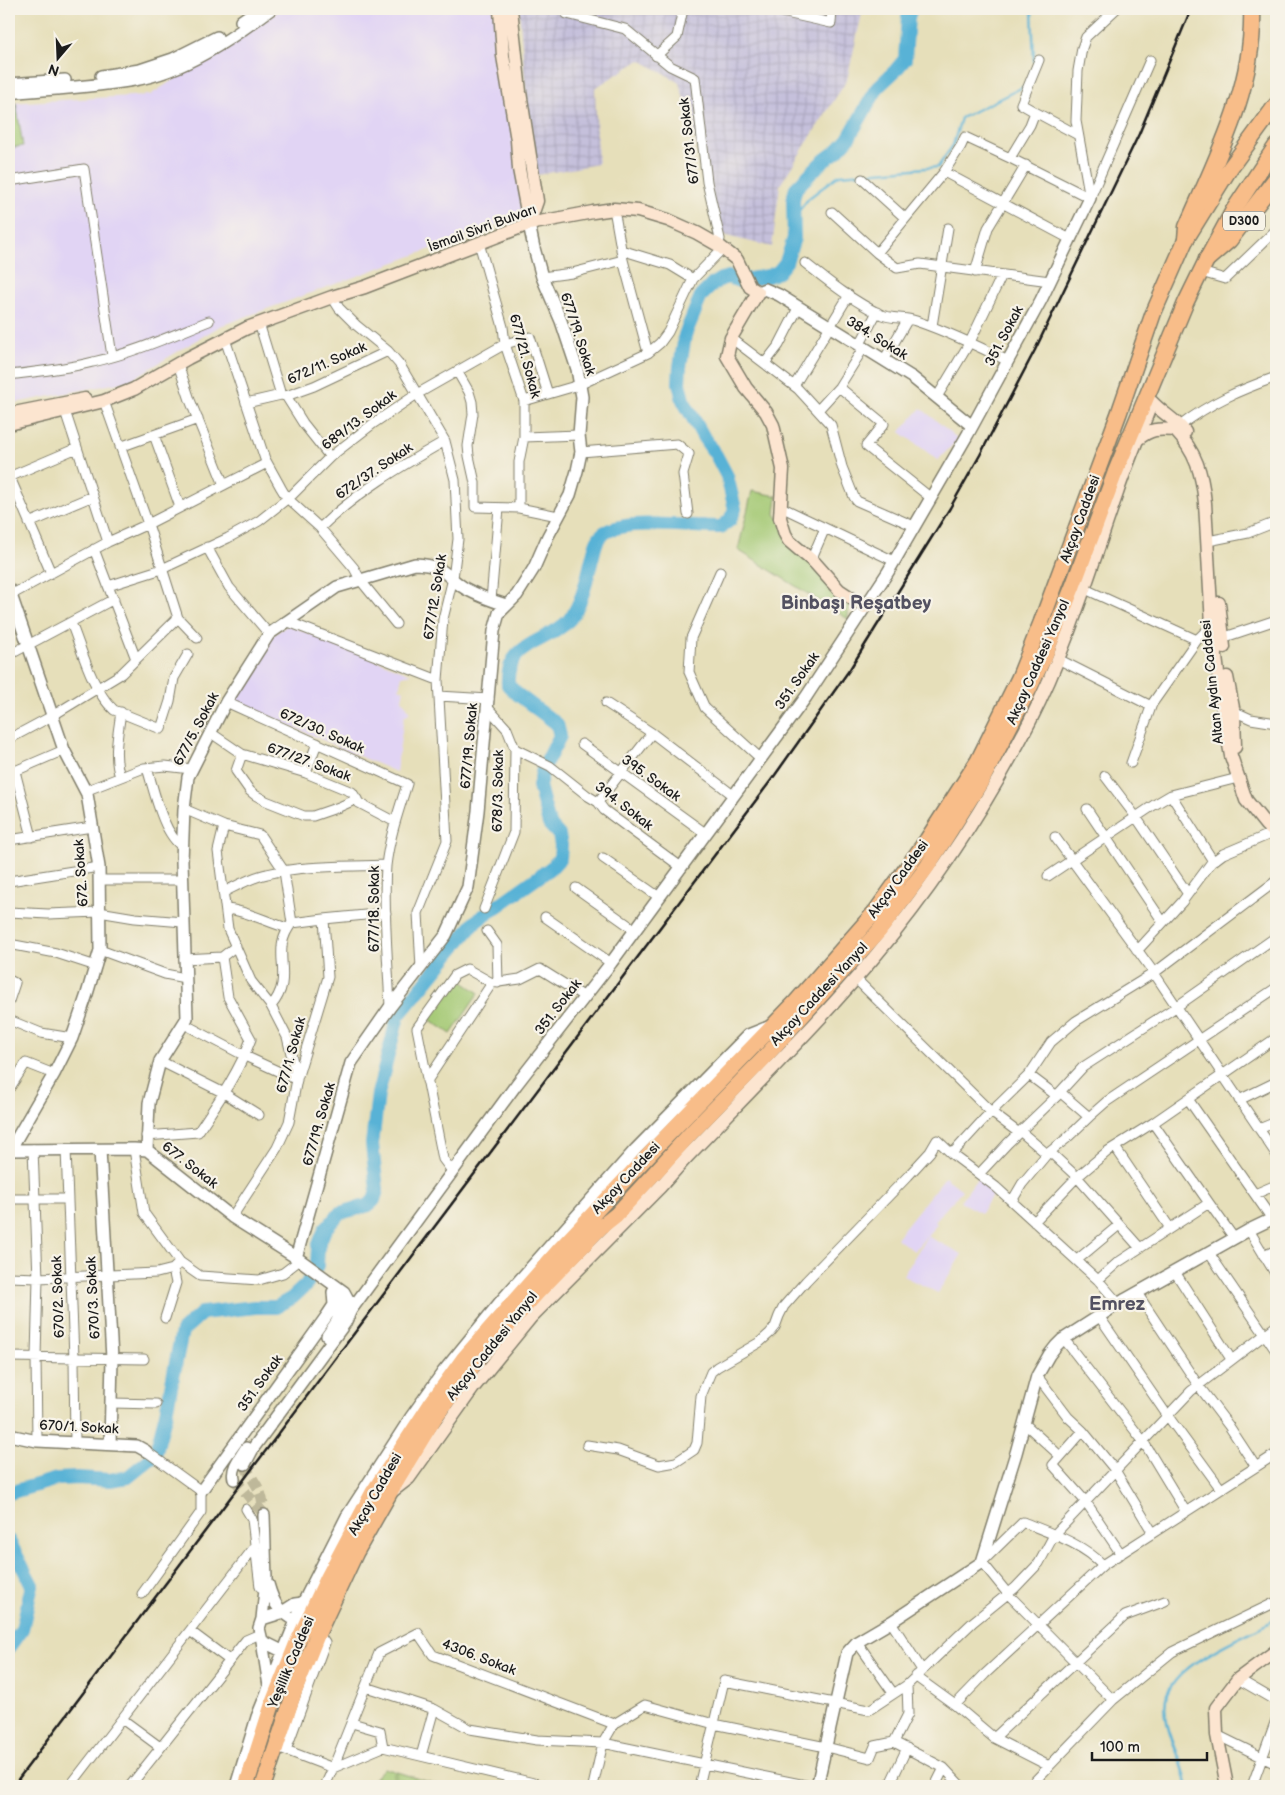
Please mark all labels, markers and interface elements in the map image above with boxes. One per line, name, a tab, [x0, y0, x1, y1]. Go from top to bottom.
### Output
north arrow	[32, 32, 82, 82]
text: N	[46, 60, 62, 80]
street label: 677/31. Sokak	[675, 97, 703, 185]
street label: İsmail Sivri Bulvarı	[425, 200, 538, 255]
road number: D300	[1223, 212, 1265, 230]
street label: 677/19. Sokak	[557, 290, 599, 378]
street label: 351. Sokak	[981, 303, 1027, 369]
street label: 677/21. Sokak	[506, 312, 544, 400]
street label: 384. Sokak	[843, 312, 911, 364]
street label: 672/11. Sokak	[285, 338, 369, 388]
street label: 689/13. Sokak	[318, 386, 400, 454]
street label: 672/37. Sokak	[332, 439, 416, 503]
street label: Akçay Caddesi	[1056, 473, 1104, 565]
street label: 677/12. Sokak	[420, 553, 450, 641]
district label: Binbaşı Reşatbey	[781, 592, 932, 615]
street label: Akçay Caddesi Yanyol	[1003, 597, 1073, 727]
street label: Altan Aydın Caddesi	[1197, 619, 1227, 745]
street label: 351. Sokak	[771, 649, 823, 713]
street label: 677/5. Sokak	[170, 689, 223, 769]
street label: 677/19. Sokak	[457, 702, 481, 790]
street label: 672/30. Sokak	[277, 705, 367, 757]
street label: 677/27. Sokak	[265, 739, 353, 785]
street label: 678/3. Sokak	[489, 749, 507, 832]
street label: 395. Sokak	[618, 751, 684, 805]
street label: 394. Sokak	[591, 778, 657, 834]
street label: Akçay Caddesi	[864, 837, 932, 921]
street label: 672. Sokak	[70, 838, 92, 907]
street label: 677/18. Sokak	[366, 866, 383, 952]
street label: Akçay Caddesi Yanyol	[767, 939, 871, 1049]
street label: 351. Sokak	[531, 976, 585, 1038]
street label: 677/1. Sokak	[273, 1015, 309, 1095]
street label: 677/19. Sokak	[299, 1080, 339, 1168]
street label: 677. Sokak	[159, 1138, 221, 1192]
street label: Akçay Caddesi	[588, 1138, 664, 1218]
street label: 670/2. Sokak	[48, 1255, 68, 1338]
street label: 670/3. Sokak	[82, 1256, 104, 1340]
street label: Akçay Caddesi Yanyol	[443, 1288, 541, 1404]
district label: Emrez	[1089, 1293, 1146, 1316]
street label: 351. Sokak	[234, 1351, 286, 1415]
street label: 670/1. Sokak	[39, 1416, 119, 1438]
street label: Akçay Caddesi	[345, 1450, 405, 1538]
street label: Yeşillik Caddesi	[264, 1614, 318, 1711]
street label: 4306. Sokak	[440, 1635, 519, 1679]
scale bar	[1092, 1730, 1208, 1762]
text: 100 m	[1100, 1738, 1140, 1757]

